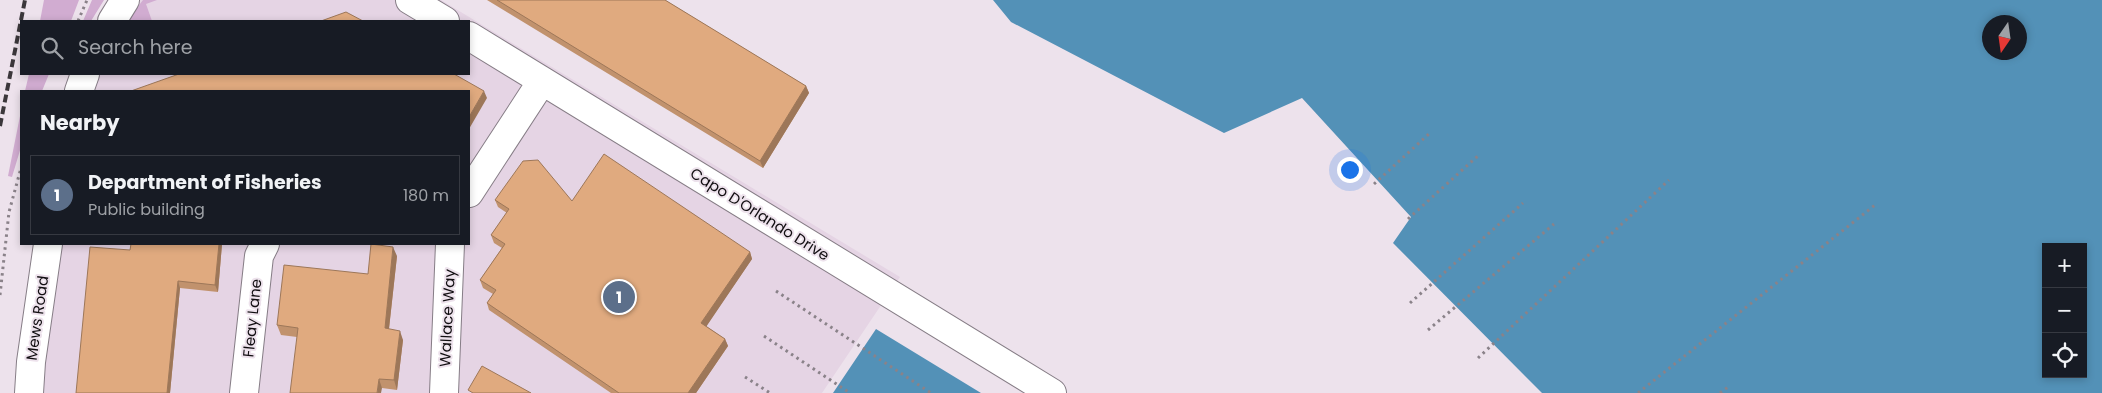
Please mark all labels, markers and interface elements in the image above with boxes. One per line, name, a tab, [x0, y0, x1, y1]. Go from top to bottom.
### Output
north arrow	[1982, 15, 2027, 60]
search box	[20, 20, 470, 75]
icon: search	[38, 34, 66, 62]
text: Search here	[78, 34, 192, 61]
text: Nearby	[40, 108, 120, 137]
your location	[1337, 157, 1363, 183]
street label: Capo D'Orlando Drive	[686, 163, 834, 265]
text: Department of Fisheries	[88, 169, 322, 196]
text: 1	[54, 184, 60, 207]
text: 180 m	[403, 184, 449, 207]
text: Public building	[88, 198, 205, 221]
map controls	[2042, 243, 2087, 378]
button: +	[2042, 243, 2087, 288]
street label: Wallace Way	[434, 268, 460, 367]
street label: Mews Road	[21, 274, 53, 362]
street label: Fleay Lane	[237, 278, 267, 358]
pin: 1	[603, 278, 635, 316]
button: −	[2042, 288, 2087, 333]
button: locate	[2042, 333, 2087, 378]

